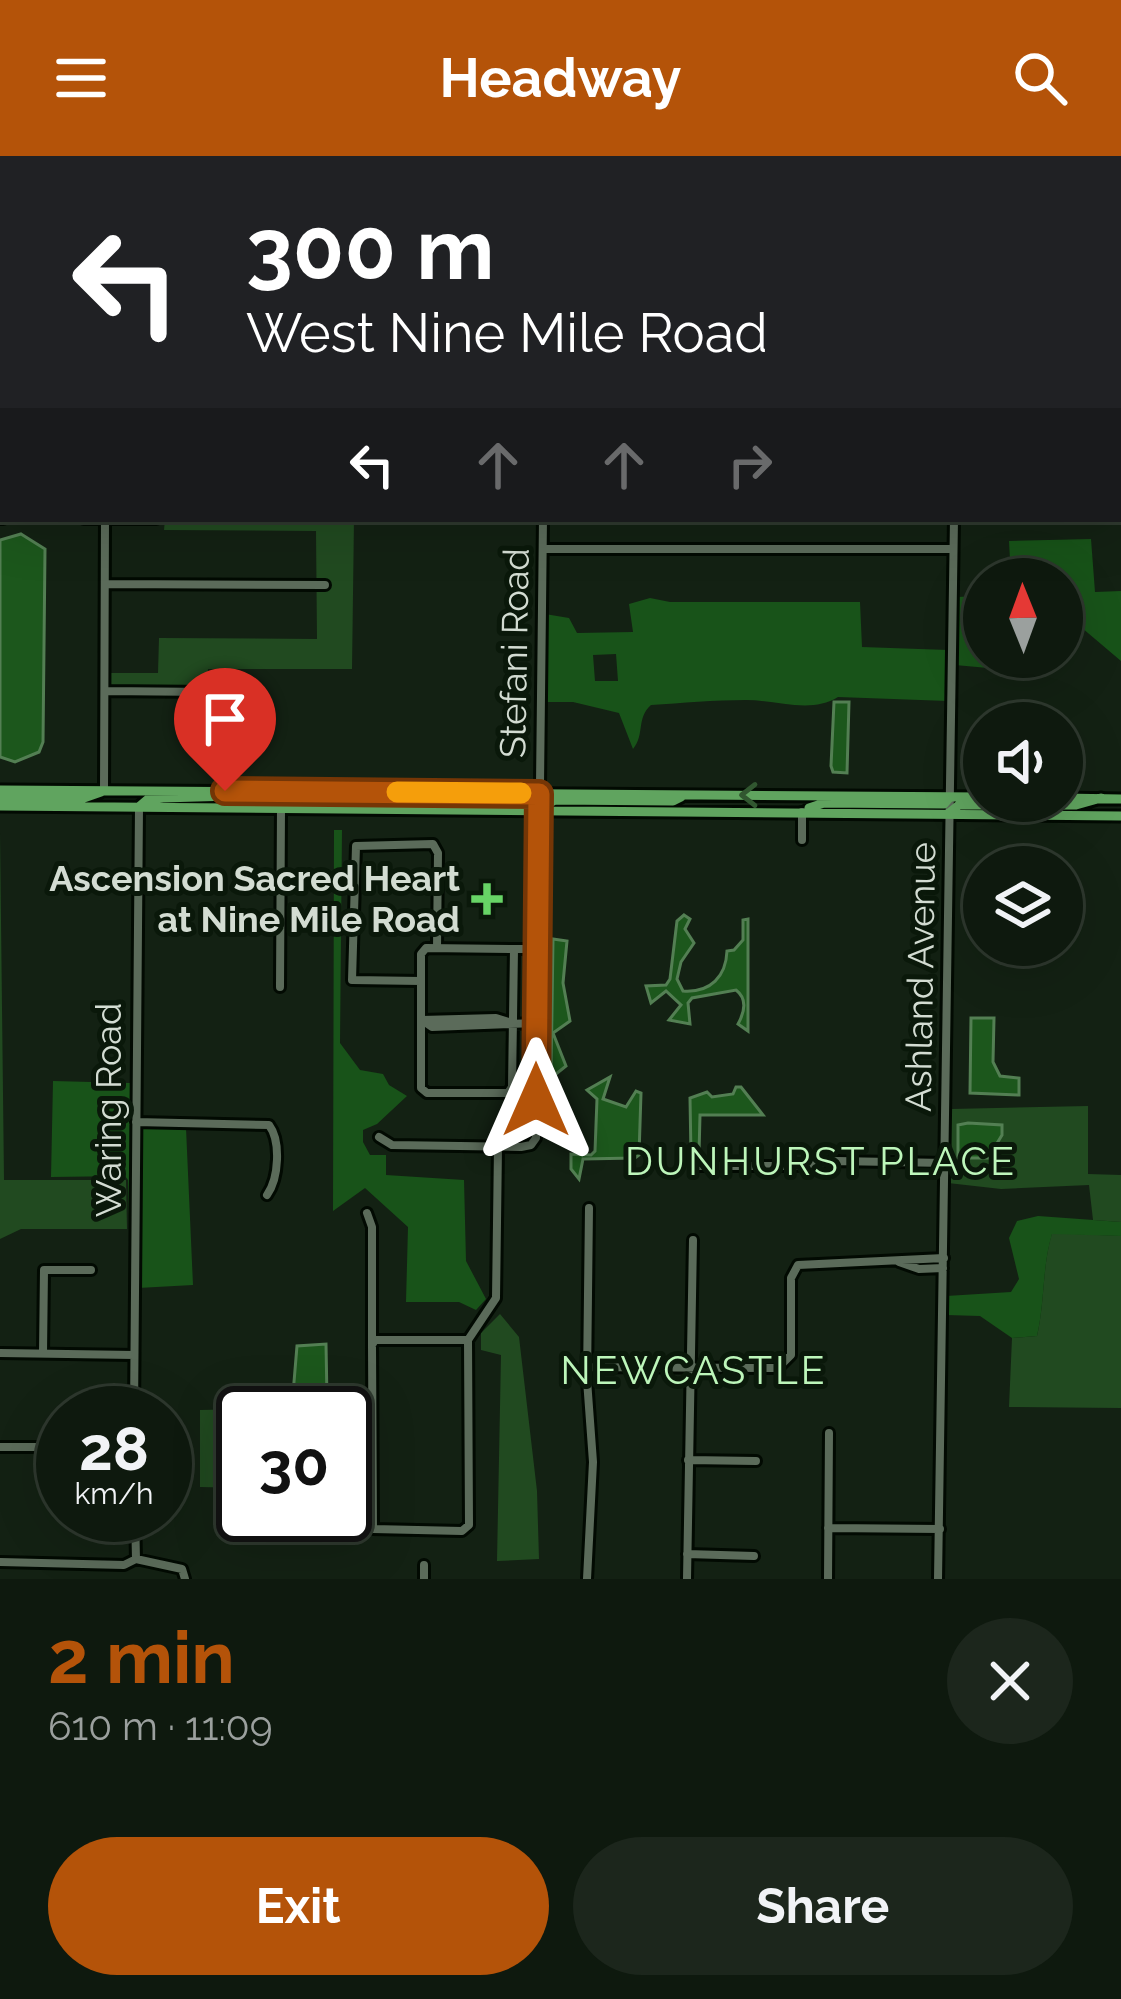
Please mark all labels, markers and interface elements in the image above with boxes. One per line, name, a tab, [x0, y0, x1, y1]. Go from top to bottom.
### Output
icon: menu	[48, 45, 114, 111]
icon: search	[1007, 45, 1073, 111]
text: Headway	[440, 46, 681, 110]
text: 300 m	[246, 200, 494, 299]
icon: left	[48, 204, 204, 360]
text: West Nine Mile Road	[246, 301, 768, 365]
icon: left	[339, 432, 405, 498]
icon: ahead	[465, 432, 531, 498]
icon: ahead	[591, 432, 657, 498]
icon: right	[717, 432, 783, 498]
street label: Stefani Road	[491, 548, 537, 758]
north arrow	[963, 558, 1083, 678]
map controls	[963, 558, 1083, 966]
pin	[174, 668, 276, 791]
icon: arrive	[192, 686, 258, 752]
button: sound	[963, 702, 1083, 822]
one-way arrow	[739, 782, 757, 808]
street label: Ashland Avenue	[897, 842, 943, 1112]
button: layers	[963, 846, 1083, 966]
place label: Ascension Sacred Heart at Nine Mile Road	[49, 857, 460, 940]
marker: Ascension Sacred Heart at Nine Mile Road	[471, 883, 503, 915]
street label: Waring Road	[87, 1003, 129, 1217]
position arrow	[473, 1037, 599, 1163]
district label: DUNHURST PLACE	[625, 1138, 1017, 1184]
district label: NEWCASTLE	[561, 1347, 827, 1393]
speed limit sign: 30	[216, 1386, 372, 1542]
text: 28	[79, 1414, 149, 1484]
text: km/h	[74, 1476, 154, 1511]
text: 2 min	[48, 1615, 235, 1700]
button: close	[947, 1618, 1073, 1744]
text: 610 m · 11:09	[48, 1703, 273, 1749]
button: Exit	[48, 1837, 549, 1975]
button: Share	[573, 1837, 1073, 1975]

